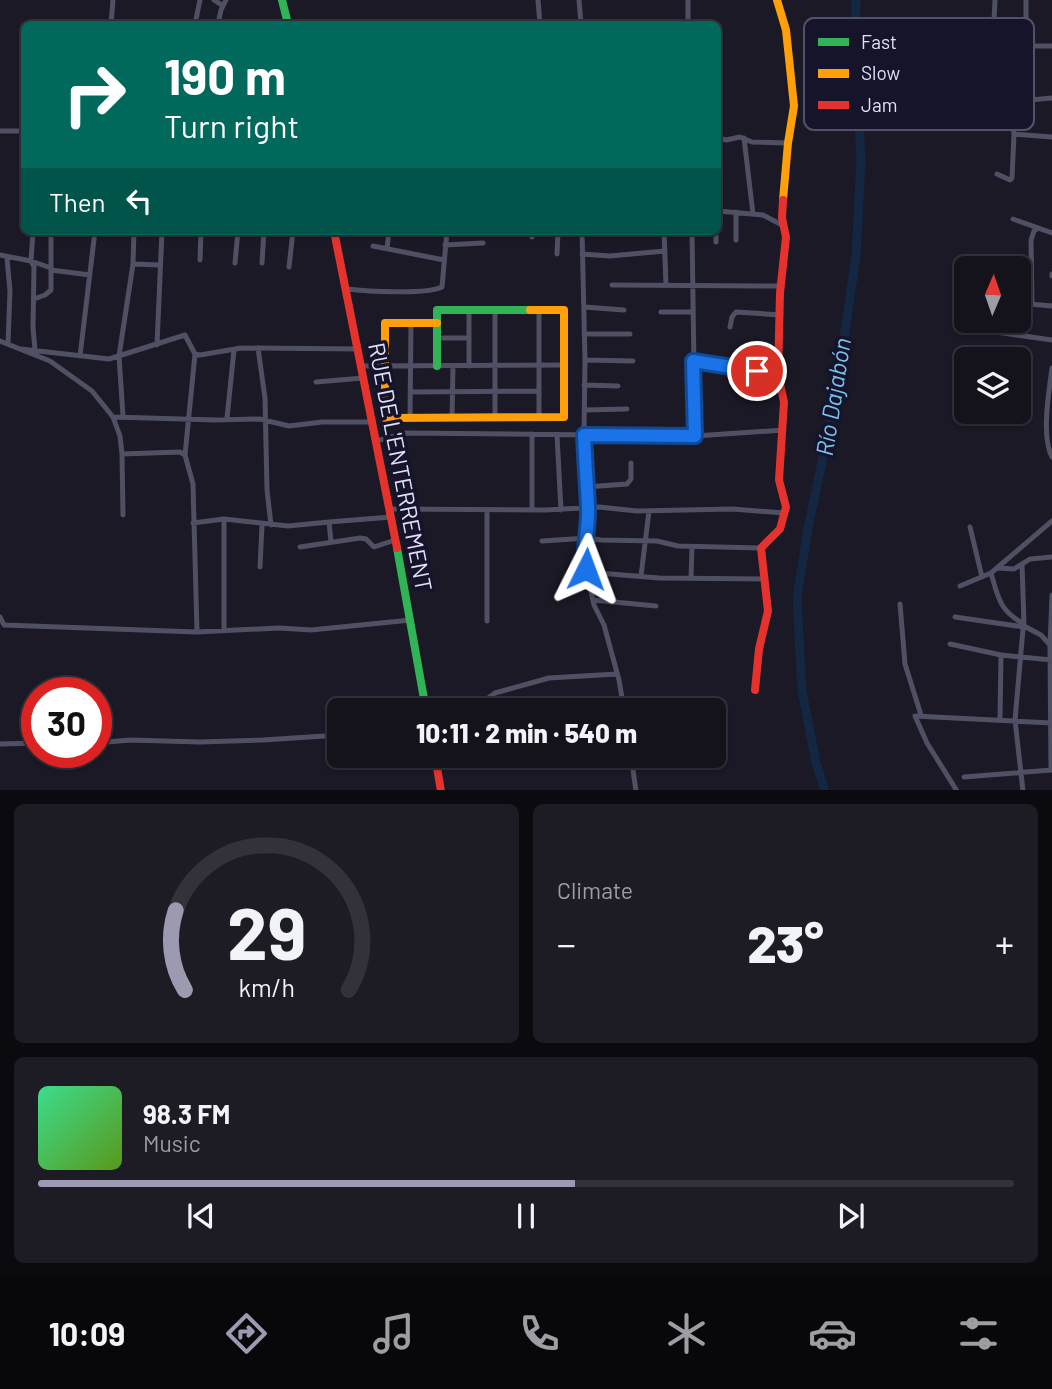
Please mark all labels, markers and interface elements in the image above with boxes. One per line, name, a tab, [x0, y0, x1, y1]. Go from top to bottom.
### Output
legend	[804, 18, 1034, 130]
text: Fast	[861, 30, 897, 53]
text: 190 m	[164, 46, 286, 105]
icon: right	[49, 49, 140, 140]
text: Slow	[861, 61, 900, 84]
text: Jam	[861, 93, 897, 116]
text: Turn right	[164, 106, 299, 144]
icon: left	[120, 182, 158, 220]
text: Then	[49, 186, 106, 217]
north arrow	[954, 256, 1031, 332]
map controls	[954, 256, 1031, 424]
water label: Río Dajabón	[809, 336, 856, 458]
street label: RUE DE L'ENTERREMENT	[363, 340, 439, 594]
pin	[727, 341, 787, 401]
button: layers	[954, 347, 1031, 424]
icon: arrive	[738, 352, 776, 390]
position arrow	[549, 532, 623, 606]
speed limit sign: 30	[21, 677, 112, 768]
text: 10:11 · 2 min · 540 m	[416, 717, 637, 748]
text: Climate	[557, 876, 633, 904]
text: 29	[227, 887, 306, 975]
text: 23°	[747, 911, 824, 973]
text: −	[557, 920, 576, 966]
text: +	[995, 920, 1014, 966]
text: km/h	[238, 971, 295, 1001]
text: 98.3 FM	[143, 1098, 230, 1129]
text: Music	[143, 1129, 201, 1157]
icon: previous	[182, 1197, 220, 1235]
icon: pause	[507, 1197, 545, 1235]
icon: next	[832, 1197, 870, 1235]
icon: directions	[222, 1309, 271, 1358]
icon: music	[369, 1309, 418, 1358]
icon: phone	[515, 1309, 564, 1358]
icon: climate	[662, 1309, 711, 1358]
icon: car	[808, 1309, 857, 1358]
icon: filters	[954, 1309, 1003, 1358]
text: 10:09	[49, 1314, 125, 1352]

